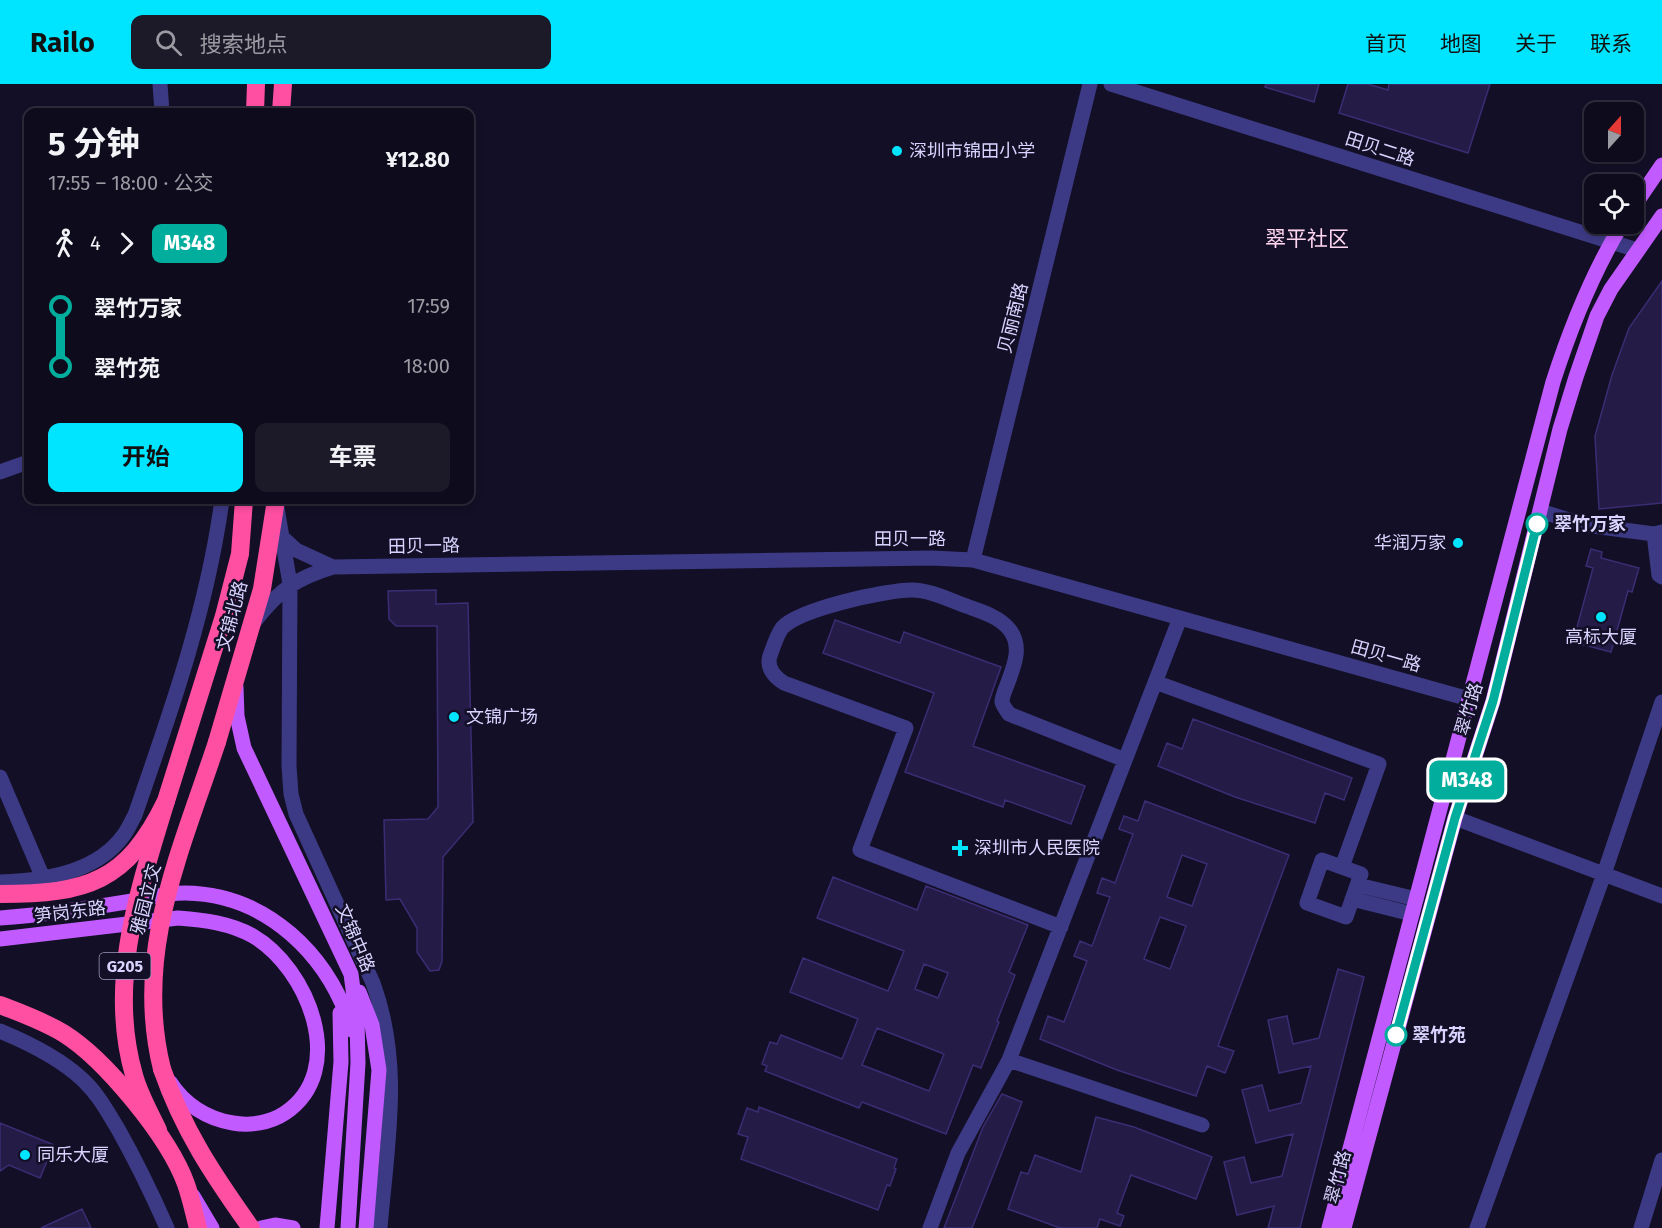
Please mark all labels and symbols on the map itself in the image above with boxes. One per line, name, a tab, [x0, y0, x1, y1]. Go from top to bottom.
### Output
north arrow	[1584, 102, 1644, 162]
street label: 田贝二路	[1342, 127, 1418, 171]
place label: 深圳市锦田小学	[909, 140, 1035, 162]
marker: 深圳市锦田小学	[890, 144, 904, 158]
district label: 翠平社区	[1265, 226, 1349, 252]
street label: 贝丽南路	[994, 280, 1032, 356]
marker: 翠竹万家	[1526, 513, 1548, 535]
place label: 翠竹万家	[1554, 513, 1626, 535]
street label: 田贝一路	[874, 528, 946, 550]
place label: 华润万家	[1374, 532, 1446, 554]
street label: 田贝一路	[388, 534, 460, 558]
marker: 华润万家	[1451, 536, 1465, 550]
street label: 文锦北路	[212, 578, 252, 654]
marker: 高标大厦	[1594, 610, 1608, 624]
place label: 高标大厦	[1565, 626, 1637, 648]
street label: 田贝一路	[1348, 636, 1424, 676]
street label: 翠竹路	[1451, 680, 1487, 738]
place label: 文锦广场	[466, 706, 538, 728]
marker: 文锦广场	[447, 710, 461, 724]
line badge: M348	[1425, 760, 1509, 800]
place label: 深圳市人民医院	[974, 837, 1100, 859]
marker: 深圳市人民医院	[951, 839, 969, 857]
street label: 雅园立交	[127, 861, 165, 937]
street label: 笋岗东路	[33, 897, 107, 927]
street label: 文锦中路	[331, 901, 379, 975]
road number: G205	[100, 953, 150, 979]
marker: 翠竹苑	[1385, 1024, 1407, 1046]
place label: 翠竹苑	[1412, 1024, 1466, 1046]
place label: 同乐大厦	[37, 1144, 109, 1166]
marker: 同乐大厦	[18, 1148, 32, 1162]
street label: 翠竹路	[1320, 1148, 1356, 1206]

